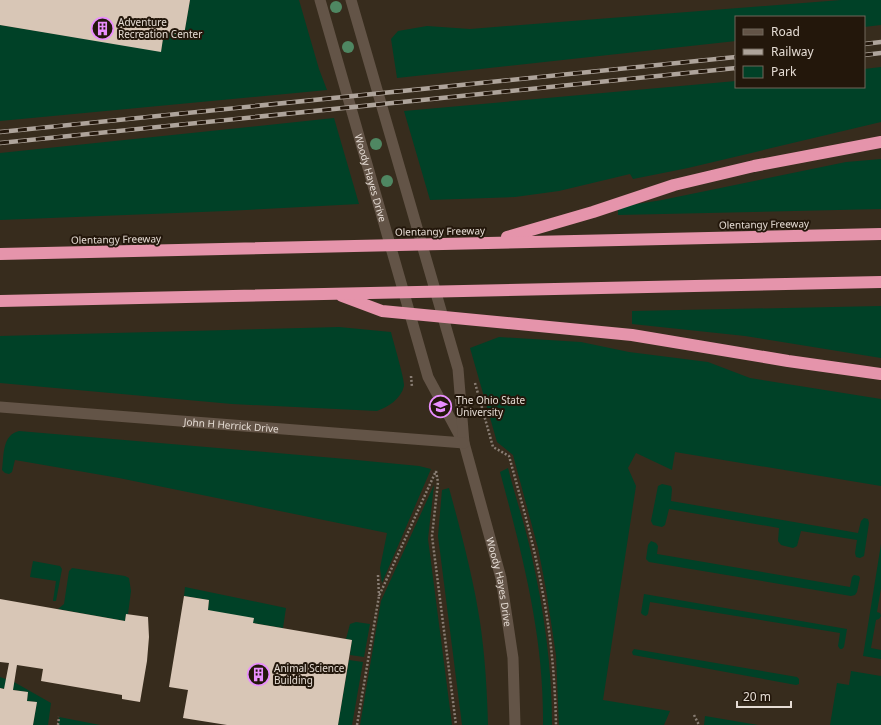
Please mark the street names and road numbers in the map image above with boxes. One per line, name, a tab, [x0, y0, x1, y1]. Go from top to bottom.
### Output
street label: Woody Hayes Drive	[352, 132, 390, 224]
street label: Olentangy Freeway	[719, 216, 810, 232]
street label: Olentangy Freeway	[395, 223, 486, 239]
street label: Olentangy Freeway	[71, 231, 162, 247]
street label: John H Herrick Drive	[182, 414, 280, 436]
street label: Woody Hayes Drive	[483, 536, 515, 628]

